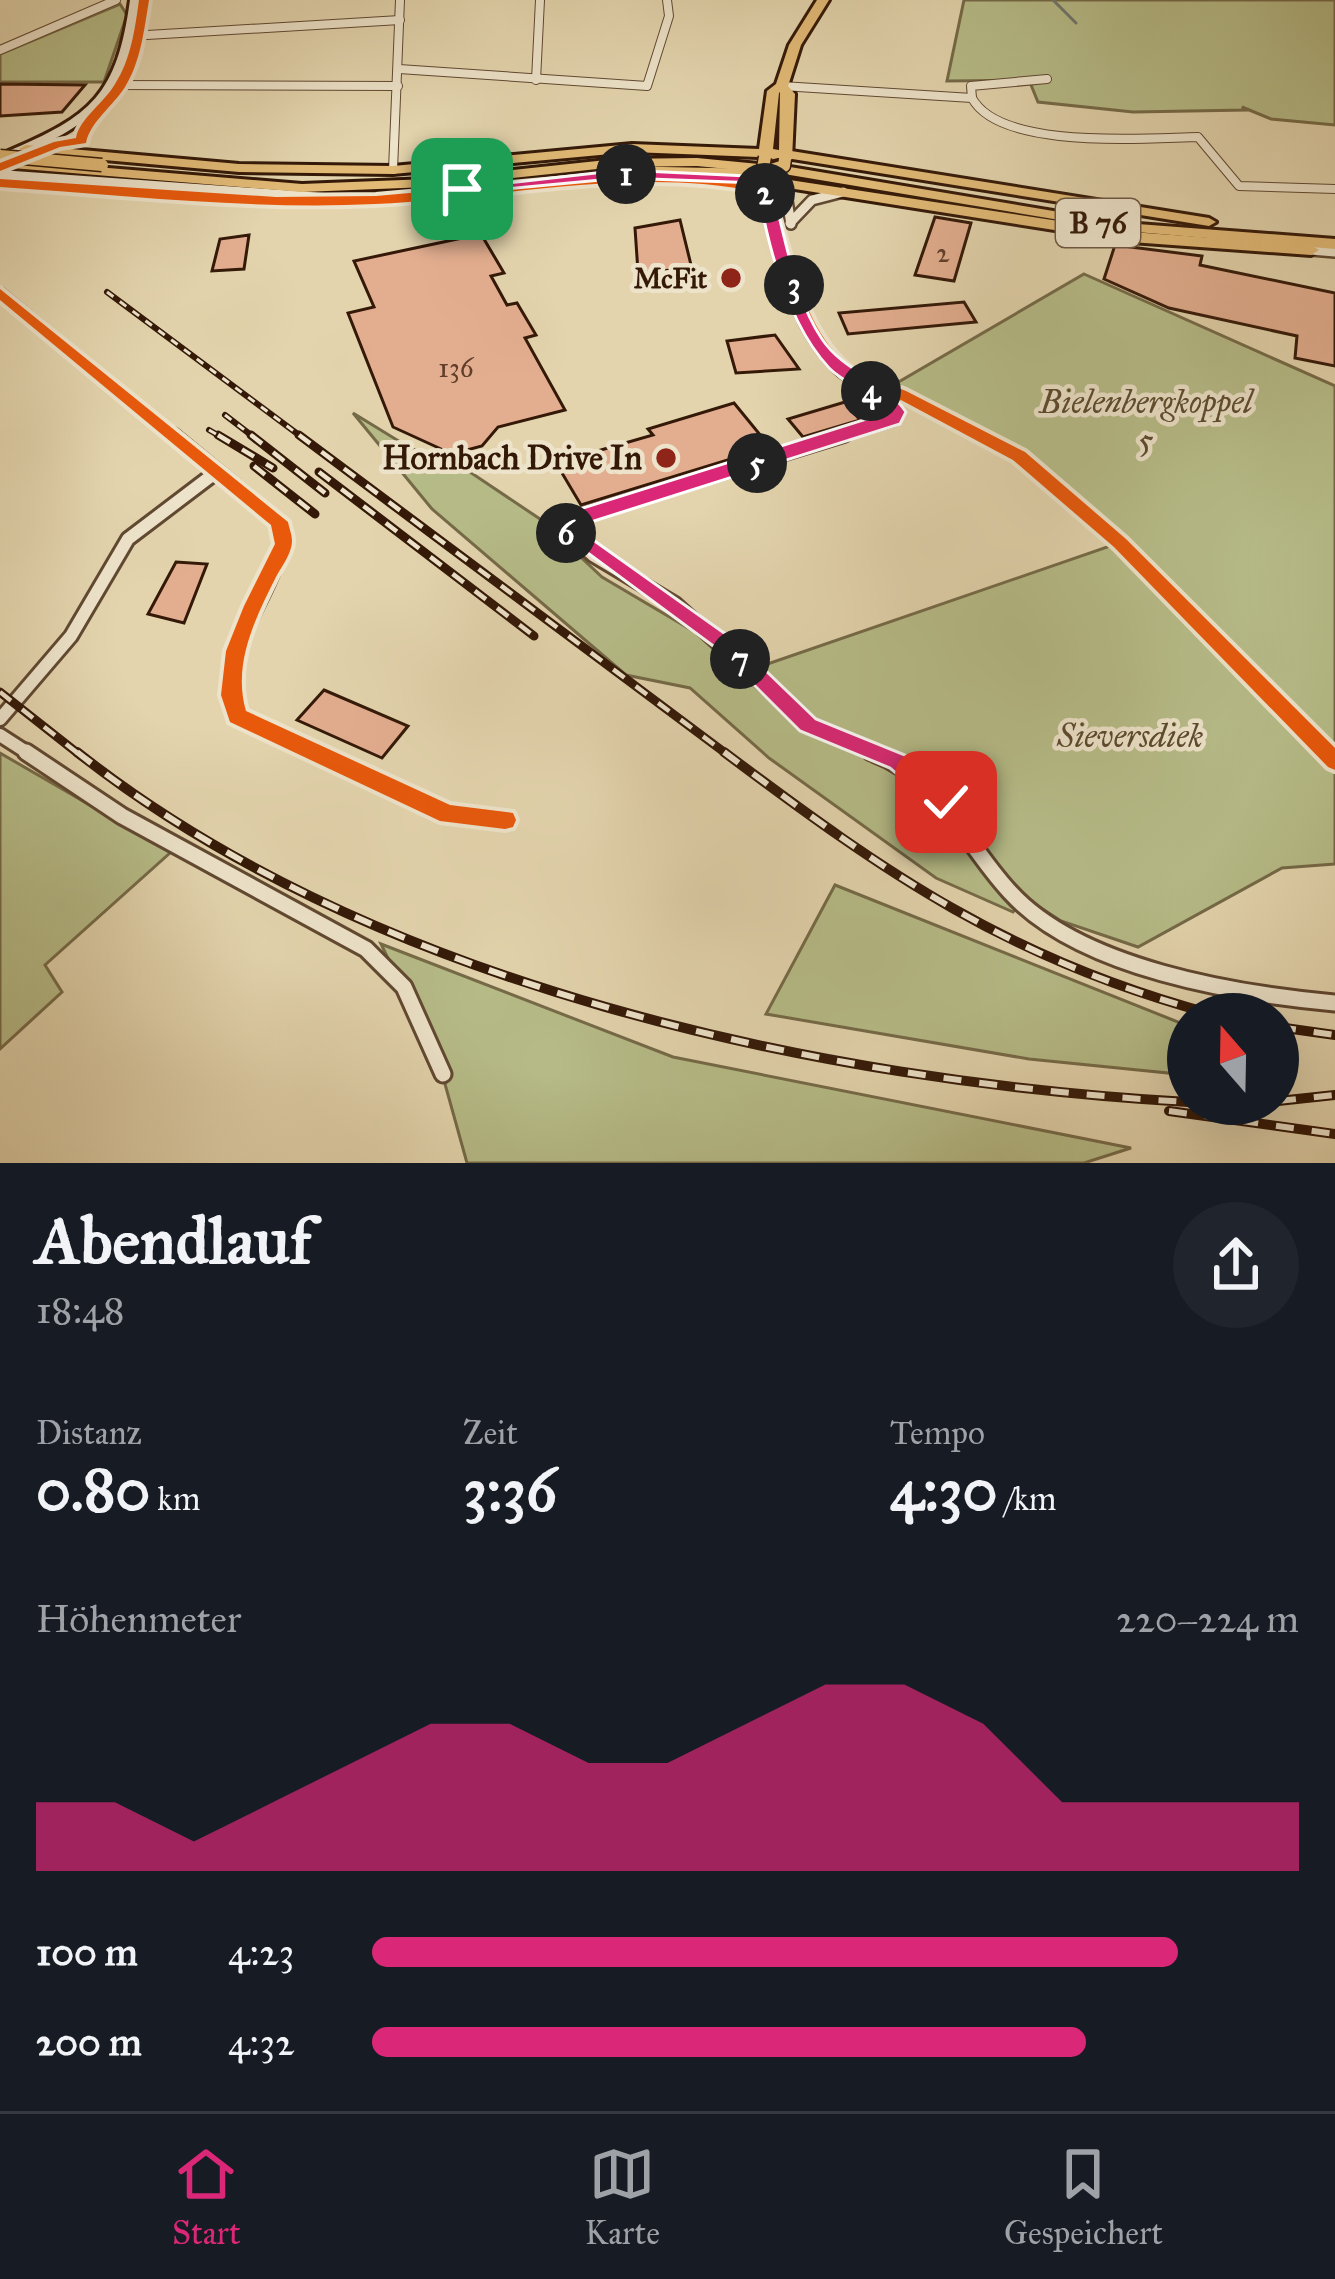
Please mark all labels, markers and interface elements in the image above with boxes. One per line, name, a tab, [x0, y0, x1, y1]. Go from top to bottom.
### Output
pin	[411, 138, 513, 240]
pin: 1	[596, 144, 656, 204]
text: 1	[619, 154, 633, 194]
icon: arrive	[429, 156, 495, 222]
pin: 2	[735, 163, 795, 223]
text: 2	[757, 173, 773, 213]
road number: B 76	[1056, 199, 1140, 247]
house number: 2	[936, 236, 950, 269]
pin: 3	[764, 255, 824, 315]
place label: McFit	[634, 262, 707, 295]
marker: McFit	[718, 265, 744, 291]
text: 3	[787, 265, 801, 305]
house number: 136	[438, 351, 475, 384]
pin: 4	[841, 361, 901, 421]
text: 4	[862, 371, 880, 411]
park label: Bielenbergkoppel 5	[1038, 382, 1256, 460]
pin: 5	[727, 433, 787, 493]
place label: Hornbach Drive In	[382, 438, 642, 478]
text: 5	[749, 443, 765, 483]
marker: Hornbach Drive In	[653, 445, 679, 471]
pin: 6	[536, 503, 596, 563]
text: 6	[558, 513, 574, 553]
pin: 7	[710, 629, 770, 689]
text: 7	[731, 639, 749, 679]
park label: Sieversdiek	[1056, 716, 1203, 756]
pin	[895, 751, 997, 853]
icon: check	[913, 769, 979, 835]
north arrow	[1167, 993, 1299, 1125]
map controls	[1167, 993, 1299, 1125]
text: Abendlauf	[36, 1200, 312, 1281]
button: share	[1173, 1202, 1299, 1328]
text: 18:48	[36, 1286, 124, 1334]
text: Distanz	[36, 1413, 142, 1453]
text: Zeit	[463, 1413, 518, 1453]
text: Tempo	[890, 1413, 985, 1453]
text: 0.80	[36, 1453, 150, 1526]
text: 3:36	[463, 1453, 557, 1526]
text: 4:30	[890, 1453, 997, 1526]
text: km	[150, 1479, 200, 1519]
text: /km	[997, 1479, 1057, 1519]
text: Höhenmeter	[36, 1595, 241, 1643]
text: 220–224 m	[1116, 1595, 1299, 1643]
text: 100 m	[36, 1928, 138, 1976]
text: 4:23	[228, 1928, 294, 1976]
text: 200 m	[36, 2018, 142, 2066]
text: 4:32	[228, 2018, 294, 2066]
tab: Start	[172, 2141, 241, 2253]
tab: Karte	[585, 2141, 660, 2253]
tab: Gespeichert	[1004, 2141, 1163, 2253]

